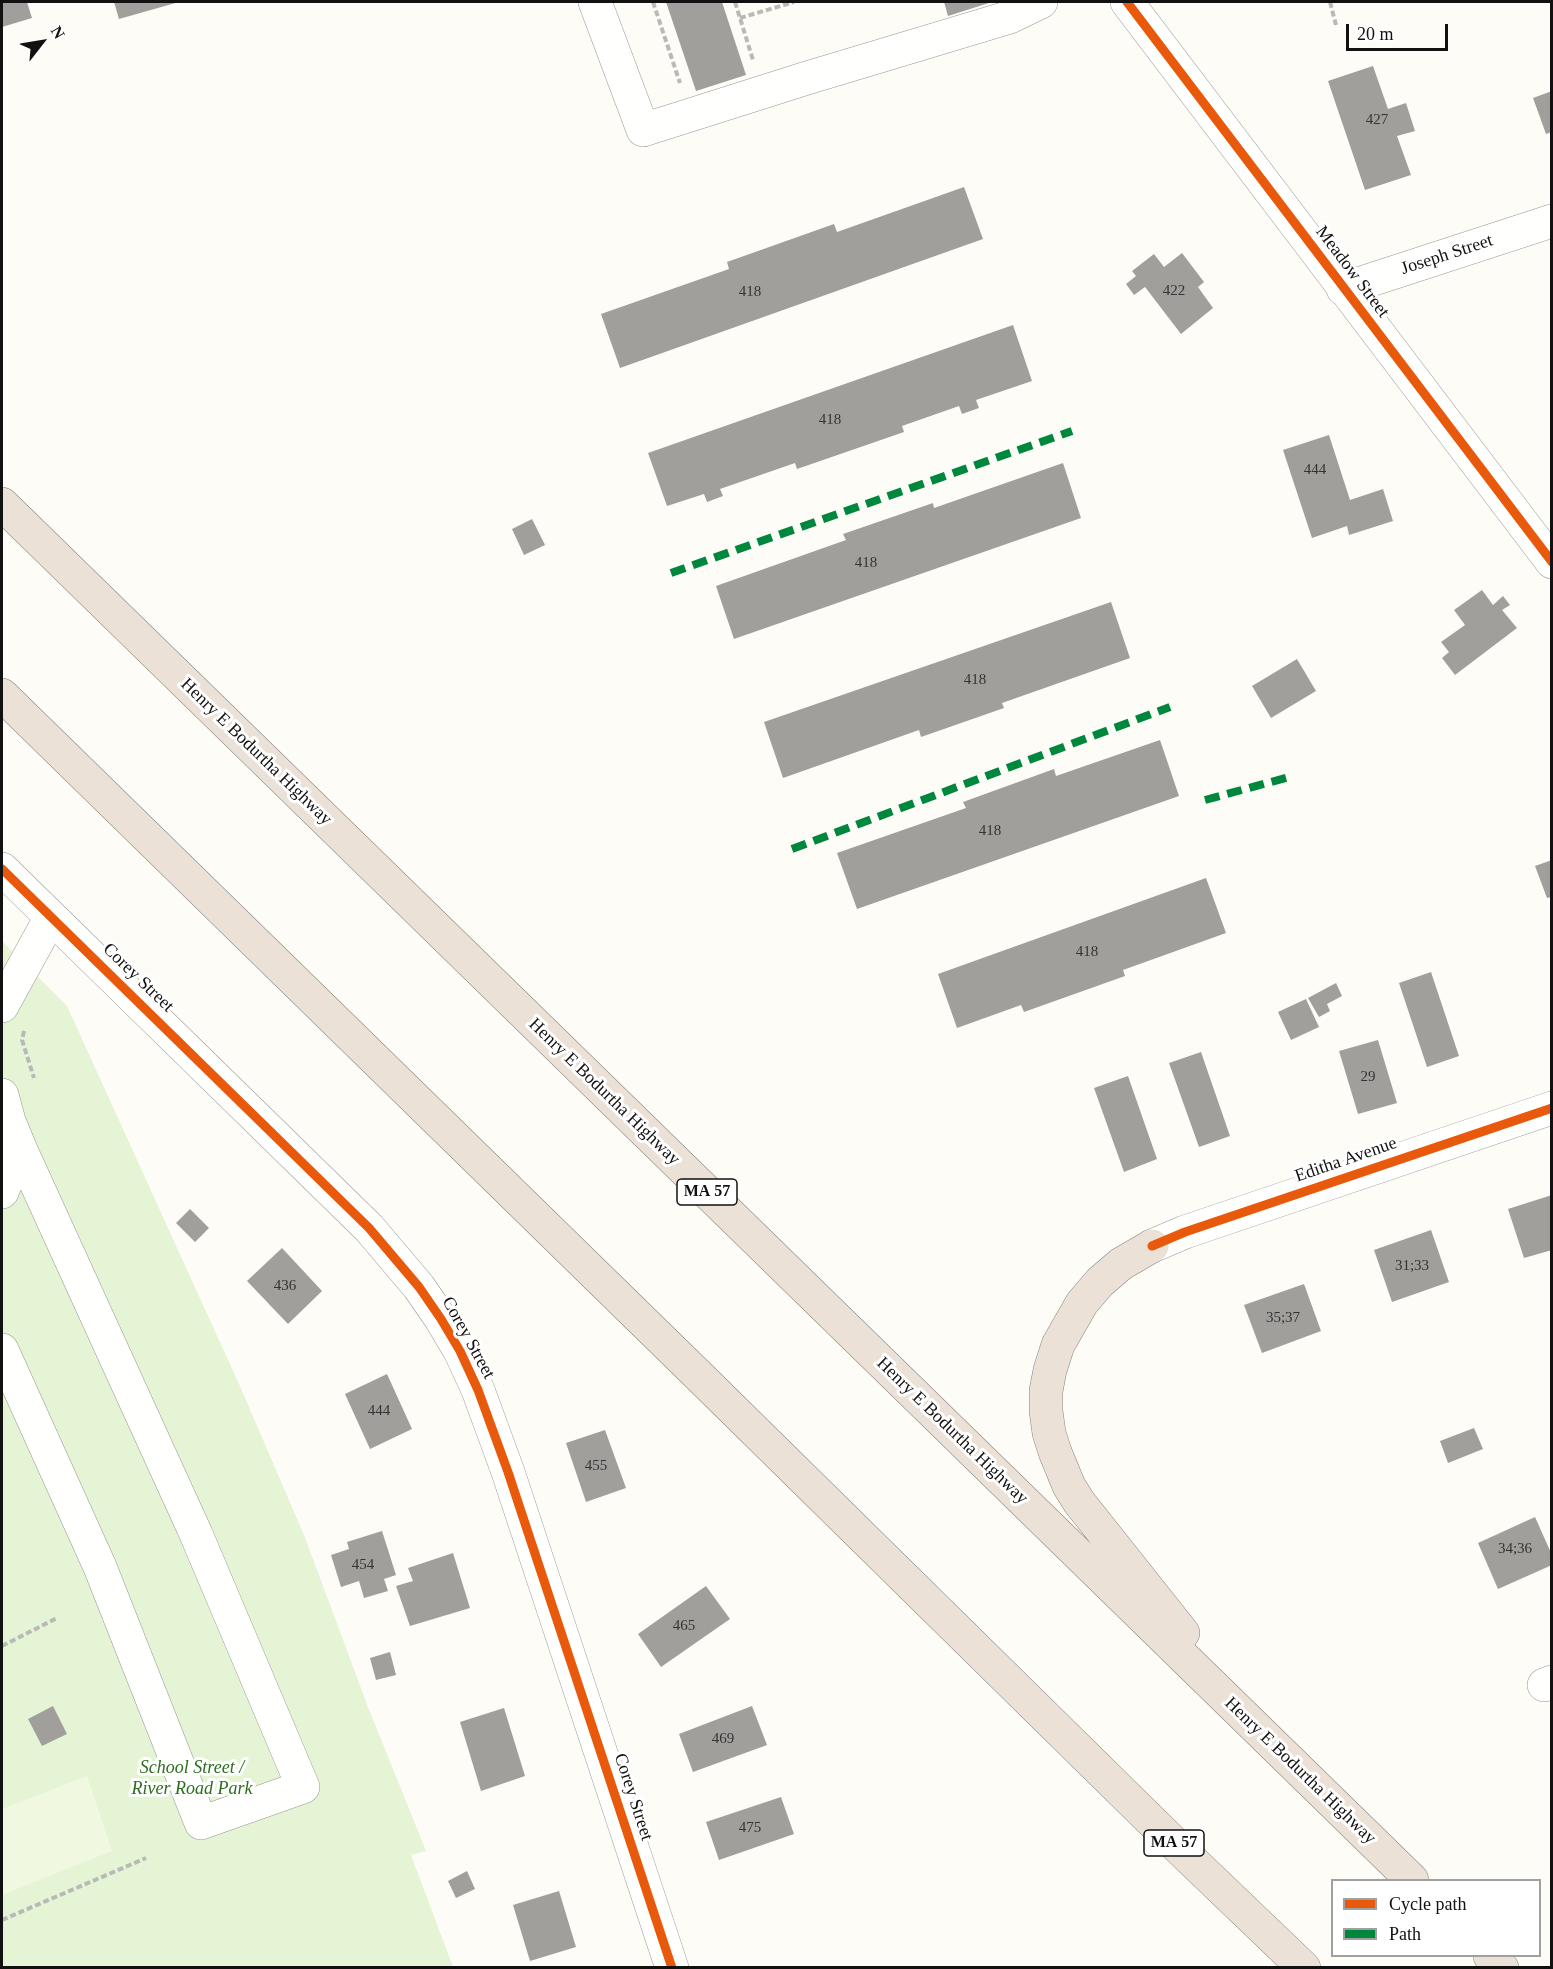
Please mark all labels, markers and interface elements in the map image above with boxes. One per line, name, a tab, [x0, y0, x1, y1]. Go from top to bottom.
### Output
north arrow	[12, 12, 72, 72]
scale bar	[1349, 12, 1451, 50]
text: N	[48, 23, 68, 42]
text: 20 m	[1357, 24, 1394, 44]
house number: 427	[1366, 111, 1388, 129]
street label: Meadow Street	[1310, 222, 1394, 322]
street label: Joseph Street	[1398, 230, 1496, 280]
house number: 422	[1163, 282, 1185, 300]
house number: 418	[739, 283, 761, 301]
house number: 418	[819, 411, 841, 429]
house number: 444	[1304, 461, 1326, 479]
house number: 418	[855, 554, 877, 572]
house number: 418	[964, 671, 986, 689]
street label: Henry E Bodurtha Highway	[176, 674, 336, 830]
house number: 418	[979, 822, 1001, 840]
street label: Corey Street	[98, 939, 178, 1017]
house number: 418	[1076, 943, 1098, 961]
street label: Henry E Bodurtha Highway	[524, 1014, 684, 1170]
house number: 29	[1360, 1068, 1376, 1086]
street label: Editha Avenue	[1292, 1133, 1400, 1187]
road number: MA 57	[677, 1179, 737, 1205]
house number: 31;33	[1395, 1257, 1429, 1275]
house number: 436	[274, 1277, 296, 1295]
street label: Corey Street	[437, 1293, 499, 1383]
house number: 35;37	[1266, 1309, 1300, 1327]
street label: Henry E Bodurtha Highway	[872, 1353, 1032, 1509]
house number: 444	[368, 1402, 390, 1420]
house number: 455	[585, 1457, 607, 1475]
house number: 34;36	[1498, 1540, 1532, 1558]
house number: 454	[352, 1556, 374, 1574]
house number: 465	[673, 1617, 695, 1635]
street label: Henry E Bodurtha Highway	[1220, 1693, 1380, 1849]
house number: 469	[712, 1730, 734, 1748]
street label: Corey Street	[609, 1751, 657, 1843]
park label: School Street / River Road Park	[132, 1757, 252, 1800]
house number: 475	[739, 1819, 761, 1837]
road number: MA 57	[1144, 1830, 1204, 1856]
legend	[1331, 1879, 1541, 1957]
text: Cycle path	[1389, 1894, 1466, 1914]
text: Path	[1389, 1924, 1421, 1944]

